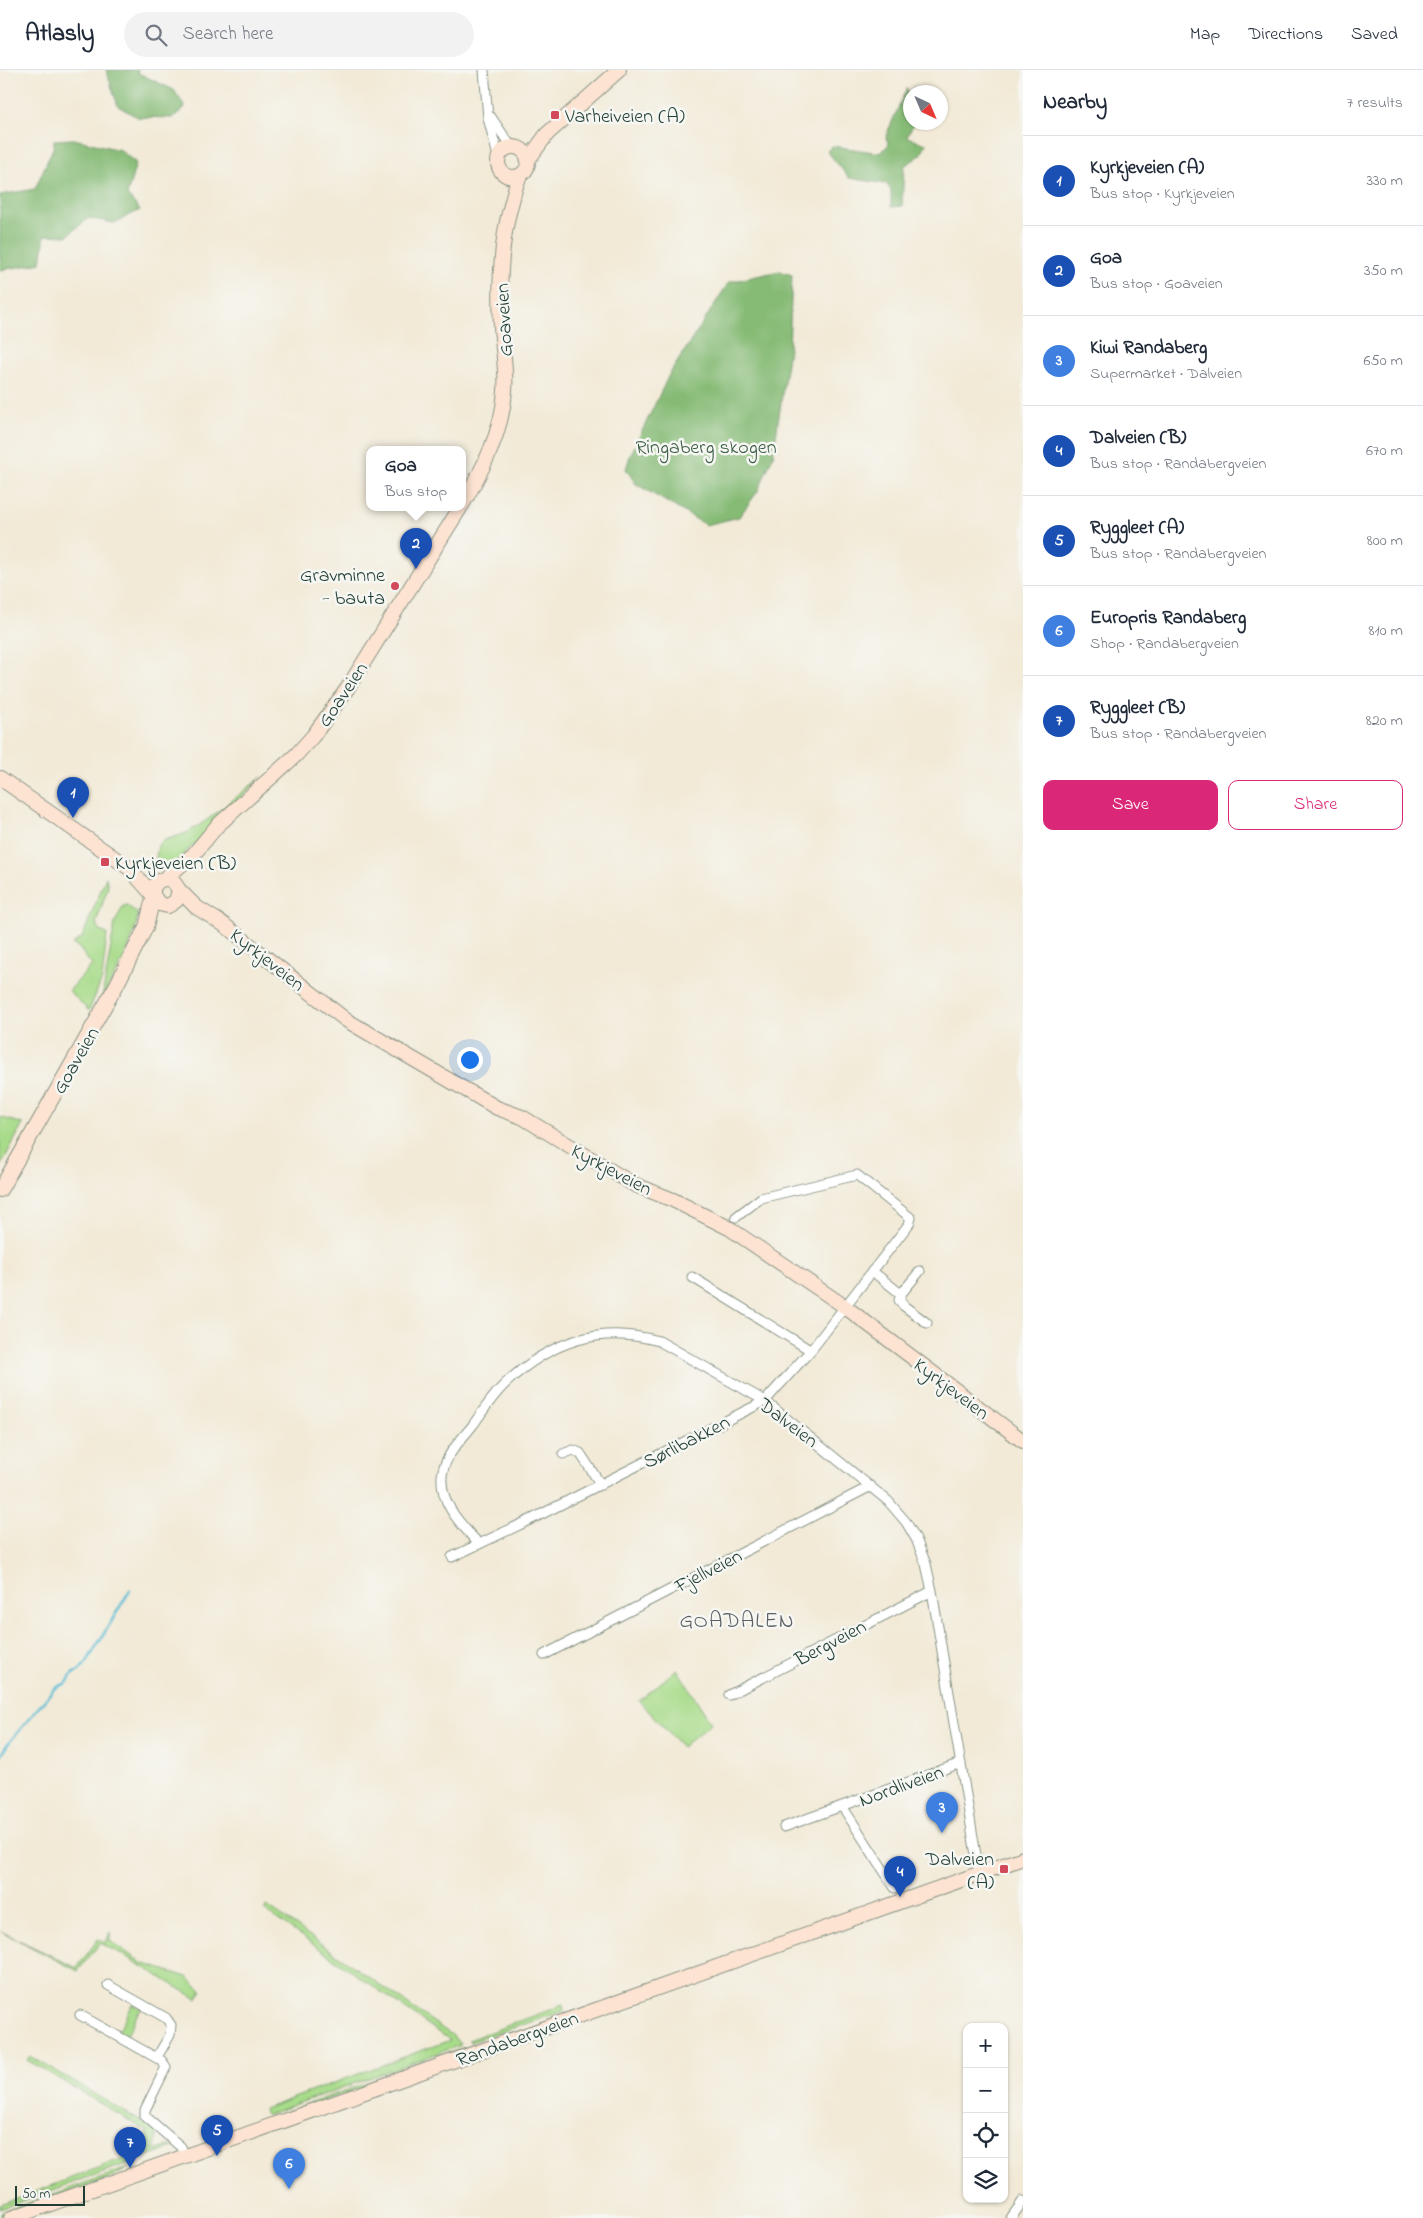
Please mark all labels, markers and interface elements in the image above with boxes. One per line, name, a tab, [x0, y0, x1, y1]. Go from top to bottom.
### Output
search box	[124, 12, 474, 57]
text: Atlasly	[25, 17, 94, 52]
icon: search	[142, 21, 170, 49]
text: Search here	[182, 21, 273, 48]
text: Map	[1190, 22, 1220, 48]
text: Directions	[1248, 22, 1323, 48]
text: Saved	[1351, 22, 1398, 48]
north arrow	[903, 85, 948, 130]
text: Nearby	[1043, 88, 1107, 118]
text: 7 results	[1347, 91, 1403, 115]
place label: Varheiveien (A)	[564, 103, 685, 132]
marker: Varheiveien (A)	[549, 109, 561, 121]
text: Kyrkjeveien (A)	[1090, 155, 1204, 182]
text: 1	[1056, 169, 1062, 193]
text: 330 m	[1366, 169, 1403, 193]
text: Bus stop · Kyrkjeveien	[1090, 182, 1235, 206]
text: Goa	[1090, 245, 1122, 272]
text: 2	[1055, 259, 1063, 283]
text: 350 m	[1364, 259, 1403, 283]
text: Bus stop · Goaveien	[1090, 272, 1223, 296]
street label: Goaveien	[489, 282, 522, 357]
text: Kiwi Randaberg	[1090, 335, 1207, 362]
text: 3	[1056, 349, 1062, 373]
text: 650 m	[1363, 349, 1403, 373]
text: Supermarket · Dalveien	[1090, 362, 1242, 386]
text: Dalveien (B)	[1090, 425, 1186, 452]
park label: Ringaberg skogen	[635, 434, 777, 464]
text: 4	[1056, 439, 1062, 463]
text: 670 m	[1366, 439, 1403, 463]
popup	[366, 446, 466, 511]
text: Bus stop · Randabergveien	[1090, 452, 1267, 476]
text: Goa	[385, 453, 417, 480]
text: Bus stop	[385, 480, 447, 504]
text: Ryggleet (A)	[1090, 515, 1184, 542]
pin: 2	[400, 528, 432, 569]
text: 5	[1054, 529, 1064, 553]
text: 800 m	[1367, 529, 1403, 553]
text: Bus stop · Randabergveien	[1090, 542, 1267, 566]
place label: Gravminne - bauta	[300, 562, 385, 614]
marker: Gravminne - bauta	[389, 580, 401, 592]
text: Europris Randaberg	[1090, 605, 1246, 632]
text: 6	[1055, 619, 1063, 643]
text: 810 m	[1369, 619, 1403, 643]
text: Shop · Randabergveien	[1090, 632, 1239, 656]
street label: Goaveien	[312, 657, 377, 734]
text: Ryggleet (B)	[1090, 695, 1185, 722]
text: 7	[1056, 709, 1062, 733]
text: 820 m	[1366, 709, 1403, 733]
text: Bus stop · Randabergveien	[1090, 722, 1267, 746]
pin: 1	[57, 777, 89, 818]
button: Save	[1043, 780, 1218, 830]
button: Share	[1228, 780, 1403, 830]
place label: Kyrkjeveien (B)	[115, 850, 236, 879]
marker: Kyrkjeveien (B)	[99, 856, 111, 868]
street label: Kyrkjeveien	[223, 922, 310, 1000]
street label: Goaveien	[46, 1022, 108, 1100]
your location	[457, 1047, 483, 1073]
street label: Kyrkjeveien	[565, 1138, 657, 1205]
street label: Kyrkjeveien	[906, 1352, 995, 1428]
street label: Dalveien	[751, 1391, 824, 1456]
street label: Sørlibakken	[639, 1409, 736, 1478]
street label: Fjellveien	[669, 1543, 748, 1602]
district label: GOADALEN	[679, 1606, 795, 1638]
street label: Bergveien	[789, 1613, 873, 1677]
street label: Nordliveien	[856, 1759, 948, 1816]
pin: 3	[926, 1792, 958, 1833]
place label: Dalveien (A)	[924, 1846, 994, 1898]
pin: 4	[884, 1856, 916, 1897]
marker: Dalveien (A)	[998, 1863, 1010, 1875]
street label: Randabergveien	[453, 2005, 584, 2077]
map controls	[963, 2023, 1008, 2203]
button: +	[963, 2023, 1008, 2068]
button: −	[963, 2068, 1008, 2113]
button: locate	[963, 2113, 1008, 2158]
pin: 5	[201, 2115, 233, 2156]
pin: 7	[114, 2127, 146, 2168]
pin: 6	[273, 2148, 305, 2189]
button: layers	[963, 2158, 1008, 2203]
scale bar	[15, 2183, 85, 2206]
text: 50 m	[22, 2184, 50, 2205]

